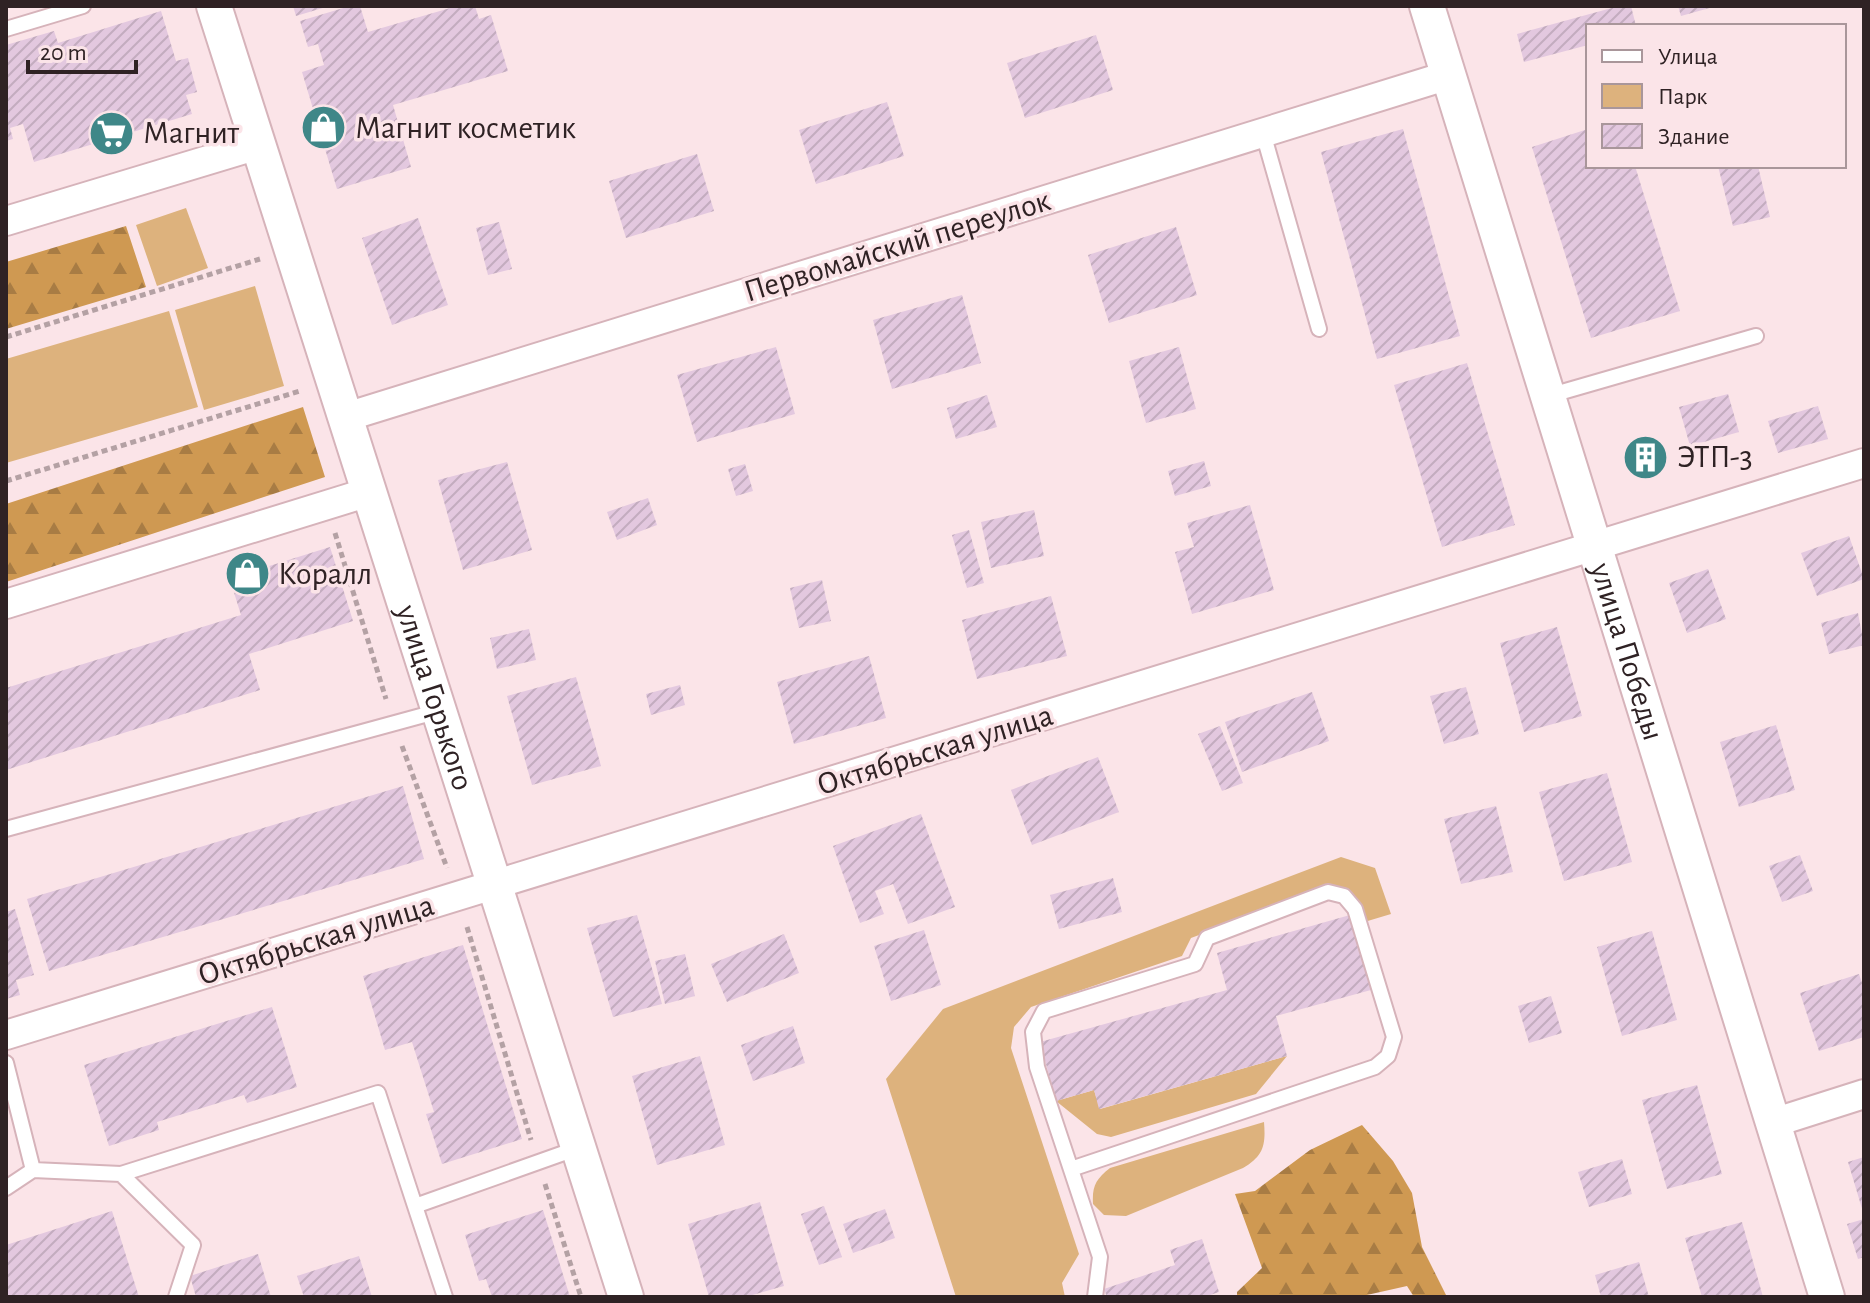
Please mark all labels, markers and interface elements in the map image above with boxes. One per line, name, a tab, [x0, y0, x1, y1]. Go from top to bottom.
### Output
scale bar	[28, 24, 136, 74]
legend	[1586, 24, 1846, 168]
text: 20 m	[40, 41, 87, 65]
text: Улица	[1658, 45, 1718, 69]
text: Парк	[1658, 85, 1707, 109]
shop icon: Магнит косметик	[300, 104, 348, 152]
supermarket icon: Магнит	[88, 109, 136, 157]
place label: Магнит косметик	[355, 112, 576, 144]
place label: Магнит	[143, 117, 240, 149]
text: Здание	[1658, 125, 1729, 149]
street label: Первомайский переулок	[740, 184, 1054, 308]
building icon: ЭТП-3	[1622, 433, 1670, 481]
place label: ЭТП-3	[1677, 441, 1753, 473]
shop icon: Коралл	[223, 550, 271, 598]
place label: Коралл	[278, 558, 372, 590]
street label: улица Победы	[1584, 558, 1670, 744]
street label: улица Горького	[390, 600, 479, 794]
street label: Октябрьская улица	[813, 699, 1057, 801]
street label: Октябрьская улица	[194, 889, 438, 991]

